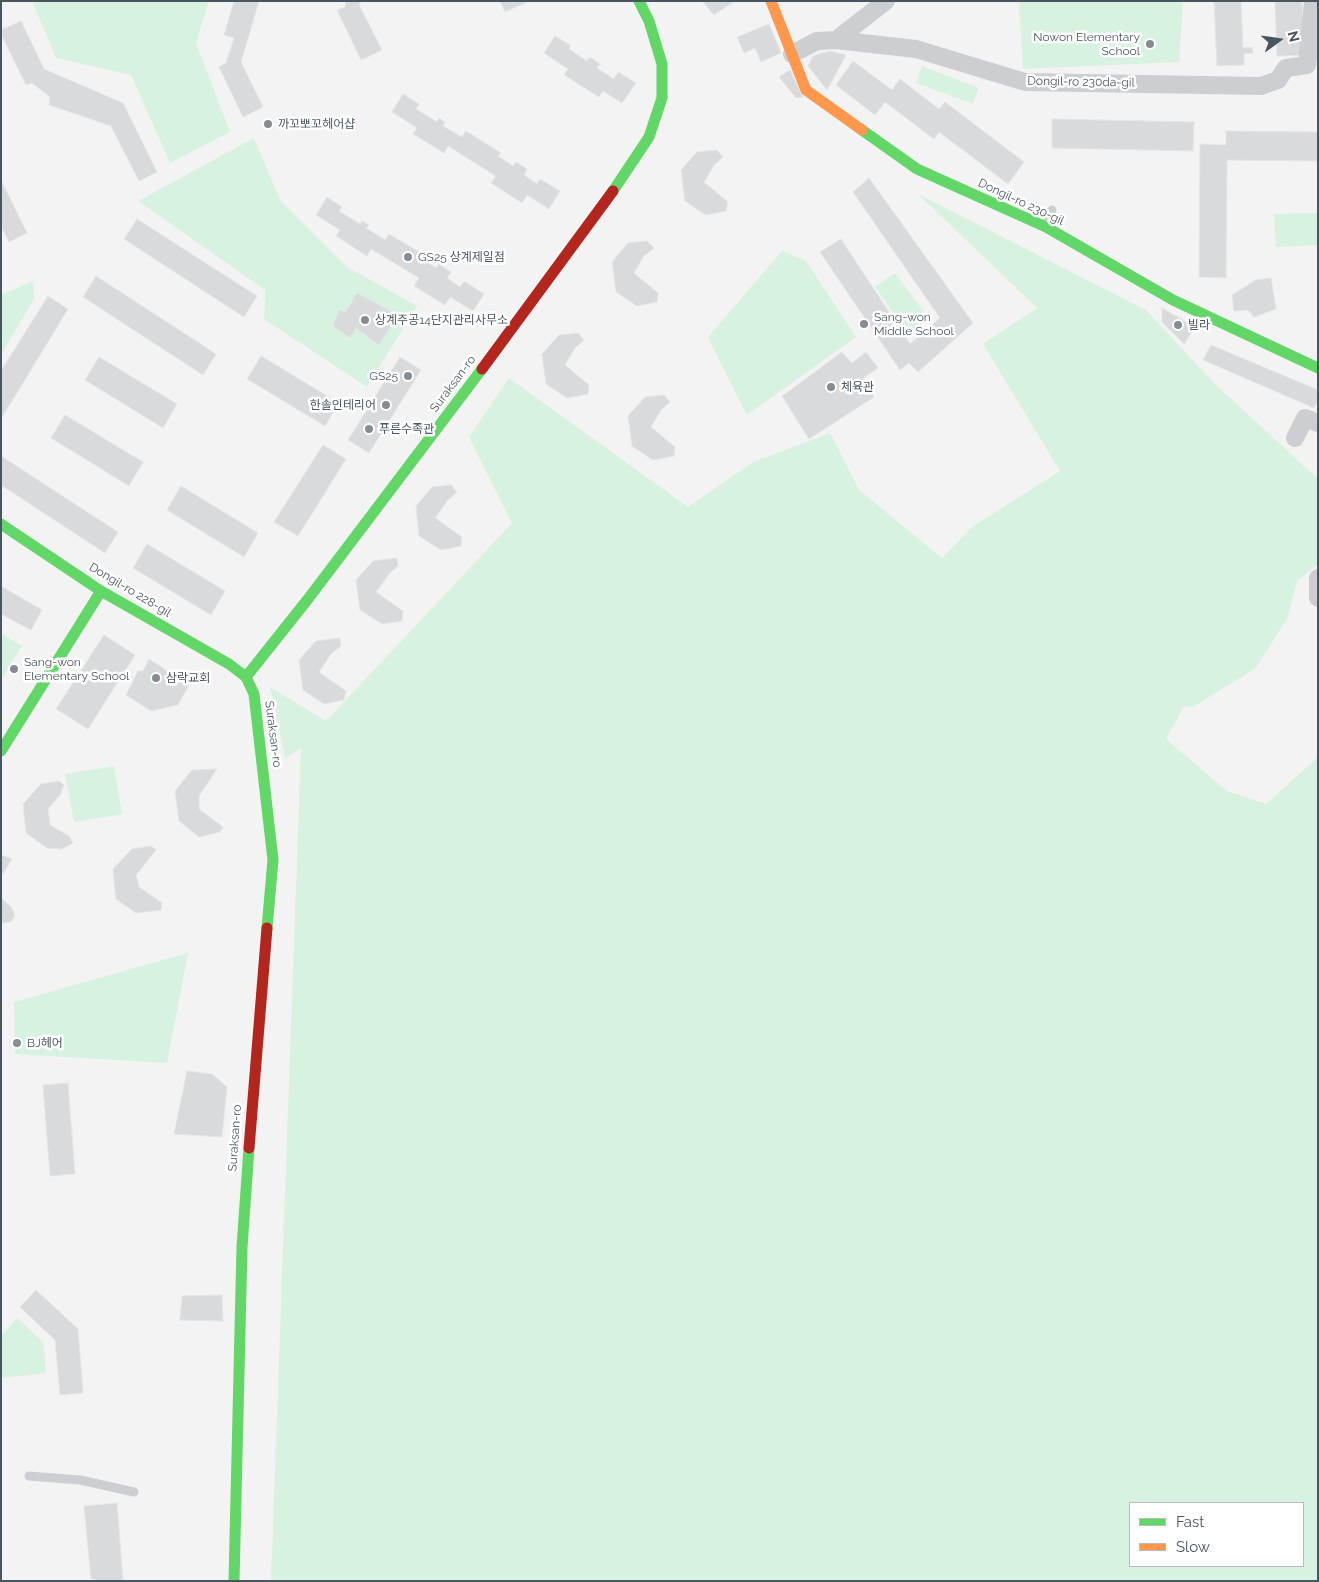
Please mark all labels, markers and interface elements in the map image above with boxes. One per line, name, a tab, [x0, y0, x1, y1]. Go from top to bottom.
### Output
north arrow	[1254, 15, 1304, 65]
text: N	[1284, 29, 1303, 43]
place label: Nowon Elementary School	[1033, 30, 1140, 58]
marker: Nowon Elementary School	[1144, 38, 1156, 50]
street label: Dongil-ro 230da-gil	[1027, 74, 1135, 90]
place label: 까꼬뽀꼬헤어샵	[278, 117, 355, 131]
marker: 까꼬뽀꼬헤어샵	[262, 118, 274, 130]
street label: Dongil-ro 230-gil	[976, 176, 1066, 228]
place label: GS25 상계제일점	[418, 250, 505, 264]
marker: GS25 상계제일점	[402, 251, 414, 263]
place label: Sang-won Middle School	[874, 310, 954, 338]
place label: 상계주공14단지관리사무소	[375, 313, 508, 327]
marker: 상계주공14단지관리사무소	[359, 314, 371, 326]
marker: Sang-won Middle School	[858, 318, 870, 330]
place label: 빌라	[1188, 318, 1210, 332]
marker: 빌라	[1172, 319, 1184, 331]
street label: Suraksan-ro	[427, 353, 479, 415]
place label: GS25	[369, 369, 398, 383]
marker: GS25	[402, 370, 414, 382]
place label: 체육관	[841, 380, 874, 394]
marker: 체육관	[825, 381, 837, 393]
place label: 한솔인테리어	[310, 398, 376, 412]
marker: 한솔인테리어	[380, 399, 392, 411]
place label: 푸른수족관	[379, 422, 434, 436]
marker: 푸른수족관	[363, 423, 375, 435]
street label: Dongil-ro 228-gil	[86, 560, 174, 620]
place label: Sang-won Elementary School	[24, 655, 129, 683]
marker: Sang-won Elementary School	[8, 663, 20, 675]
place label: 삼락교회	[166, 671, 210, 685]
marker: 삼락교회	[150, 672, 162, 684]
street label: Suraksan-ro	[262, 700, 284, 768]
place label: BJ헤어	[27, 1036, 63, 1050]
marker: BJ헤어	[11, 1037, 23, 1049]
street label: Suraksan-ro	[225, 1104, 245, 1172]
legend	[1129, 1502, 1304, 1567]
text: Fast	[1176, 1513, 1204, 1531]
text: Slow	[1176, 1538, 1210, 1556]

